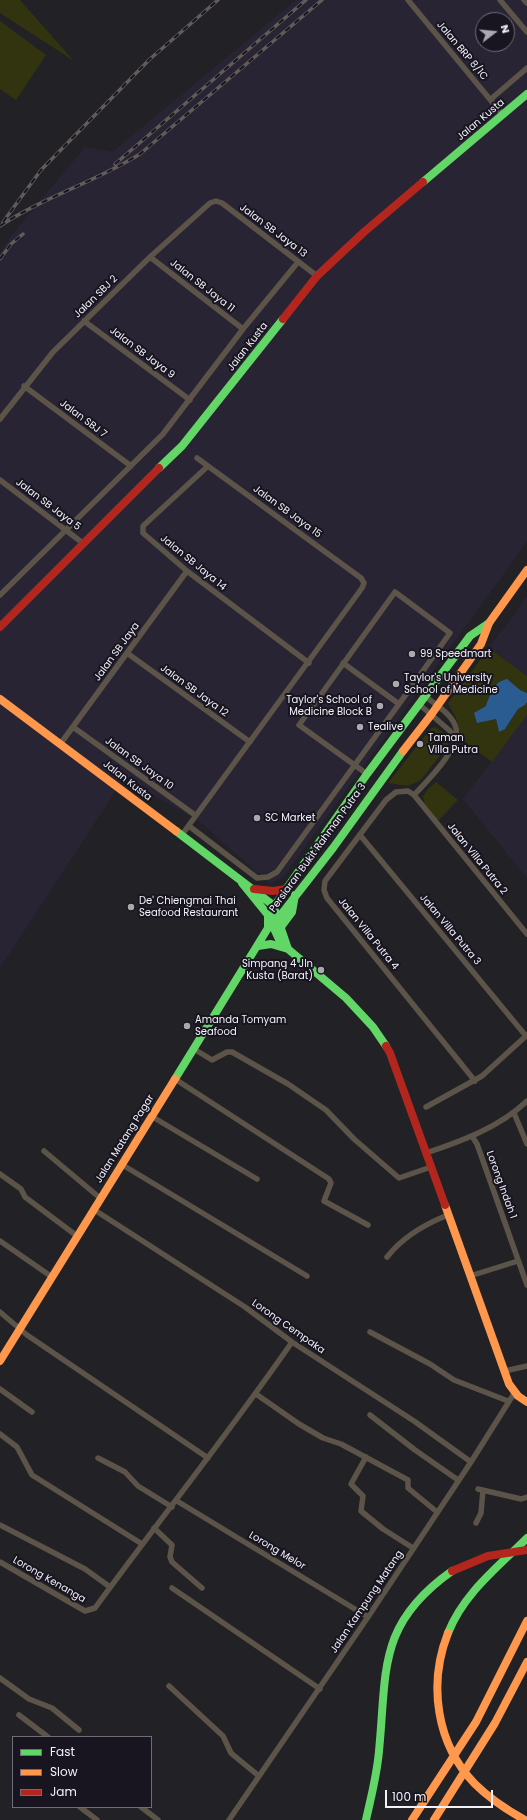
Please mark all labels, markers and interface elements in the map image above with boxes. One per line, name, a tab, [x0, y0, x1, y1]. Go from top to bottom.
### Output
north arrow	[475, 12, 515, 52]
street label: Jalan BRP 8/1C	[434, 19, 490, 83]
text: N	[497, 23, 514, 35]
street label: Jalan Kusta	[455, 97, 507, 143]
street label: Jalan SB Jaya 13	[237, 202, 309, 260]
street label: Jalan SB Jaya 11	[167, 257, 237, 315]
street label: Jalan SBJ 2	[72, 273, 120, 321]
street label: Jalan Kusta	[225, 320, 271, 374]
street label: Jalan SB Jaya 9	[107, 325, 177, 381]
street label: Jalan SBJ 7	[57, 397, 109, 441]
street label: Jalan SB Jaya 5	[13, 477, 83, 533]
street label: Jalan SB Jaya 15	[250, 483, 324, 541]
street label: Jalan SB Jaya 14	[158, 533, 228, 593]
street label: Jalan SB Jaya	[92, 620, 142, 684]
place label: 99 Speedmart	[420, 648, 491, 660]
marker: 99 Speedmart	[407, 649, 417, 659]
street label: Jalan SB Jaya 12	[158, 662, 230, 720]
place label: Taylor's University School of Medicine	[404, 672, 498, 696]
marker: Taylor's University School of Medicine	[391, 679, 401, 689]
place label: Taylor's School of Medicine Block B	[286, 694, 372, 718]
marker: Taylor's School of Medicine Block B	[375, 701, 385, 711]
place label: Tealive	[368, 721, 403, 733]
marker: Tealive	[355, 722, 365, 732]
place label: Taman Villa Putra	[428, 732, 478, 756]
street label: Jalan SB Jaya 10	[102, 735, 176, 793]
marker: Taman Villa Putra	[415, 739, 425, 749]
street label: Jalan Kusta	[100, 758, 154, 804]
street label: Persiaran Bukit Rahman Putra 3	[267, 781, 369, 915]
place label: SC Market	[265, 812, 315, 824]
marker: SC Market	[252, 813, 262, 823]
street label: Jalan Villa Putra 2	[444, 821, 510, 897]
street label: Jalan Villa Putra 3	[417, 892, 483, 968]
place label: De' Chiengmai Thai Seafood Restaurant	[139, 895, 238, 918]
street label: Jalan Villa Putra 4	[335, 896, 401, 972]
marker: De' Chiengmai Thai Seafood Restaurant	[126, 902, 136, 912]
place label: Simpang 4 Jln Kusta (Barat)	[242, 958, 313, 982]
marker: Simpang 4 Jln Kusta (Barat)	[316, 965, 326, 975]
place label: Amanda Tomyam Seafood	[195, 1014, 286, 1038]
marker: Amanda Tomyam Seafood	[182, 1021, 192, 1031]
street label: Jalan Matang Pagar	[93, 1093, 157, 1185]
street label: Lorong Indah 1	[483, 1149, 519, 1221]
street label: Lorong Cempaka	[249, 1297, 327, 1357]
street label: Lorong Melor	[246, 1529, 308, 1573]
street label: Jalan Kampung Matang	[328, 1548, 406, 1656]
street label: Lorong Kenanga	[11, 1554, 87, 1606]
legend	[12, 1736, 152, 1808]
text: Fast	[50, 1743, 75, 1760]
text: Slow	[50, 1763, 78, 1780]
scale bar	[387, 1782, 495, 1808]
text: Jam	[50, 1783, 77, 1800]
text: 100 m	[392, 1788, 426, 1805]

